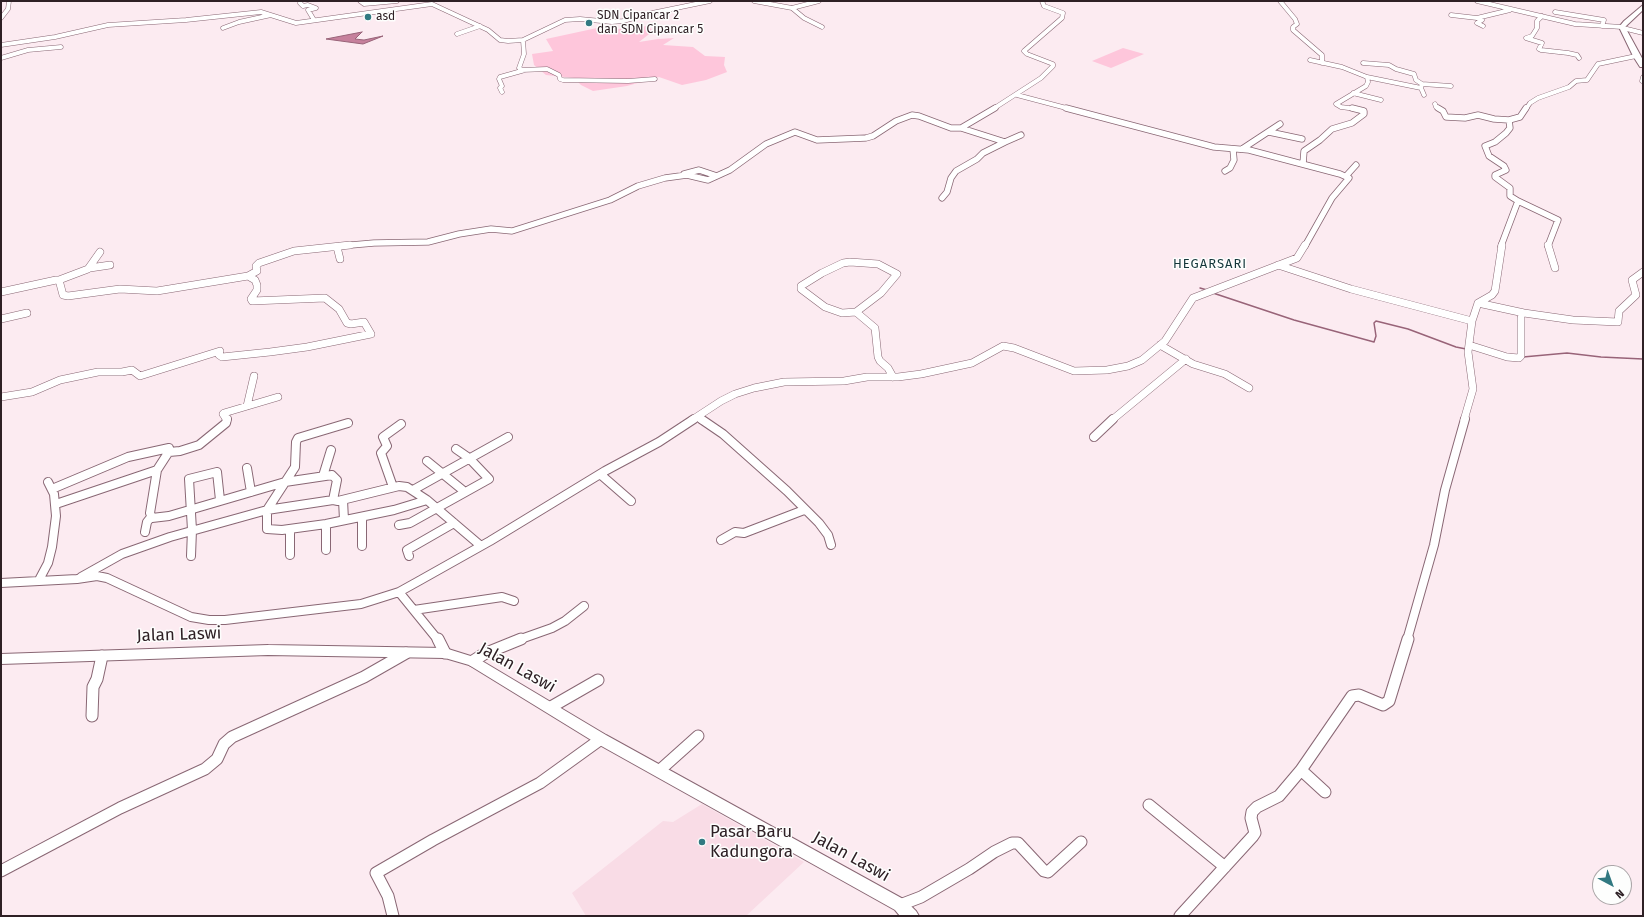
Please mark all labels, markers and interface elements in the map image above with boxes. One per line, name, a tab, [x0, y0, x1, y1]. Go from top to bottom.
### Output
place label: SDN Cipancar 2 dan SDN Cipancar 5	[597, 9, 703, 37]
place label: asd	[376, 10, 395, 24]
marker: asd	[363, 12, 373, 22]
marker: SDN Cipancar 2 dan SDN Cipancar 5	[584, 18, 594, 28]
district label: HEGARSARI	[1173, 256, 1247, 272]
street label: Jalan Laswi	[136, 623, 222, 647]
street label: Jalan Laswi	[475, 638, 559, 698]
place label: Pasar Baru Kadungora	[710, 822, 793, 862]
street label: Jalan Laswi	[809, 827, 893, 887]
marker: Pasar Baru Kadungora	[697, 837, 707, 847]
north arrow	[1592, 865, 1632, 905]
text: N	[1613, 886, 1627, 901]

